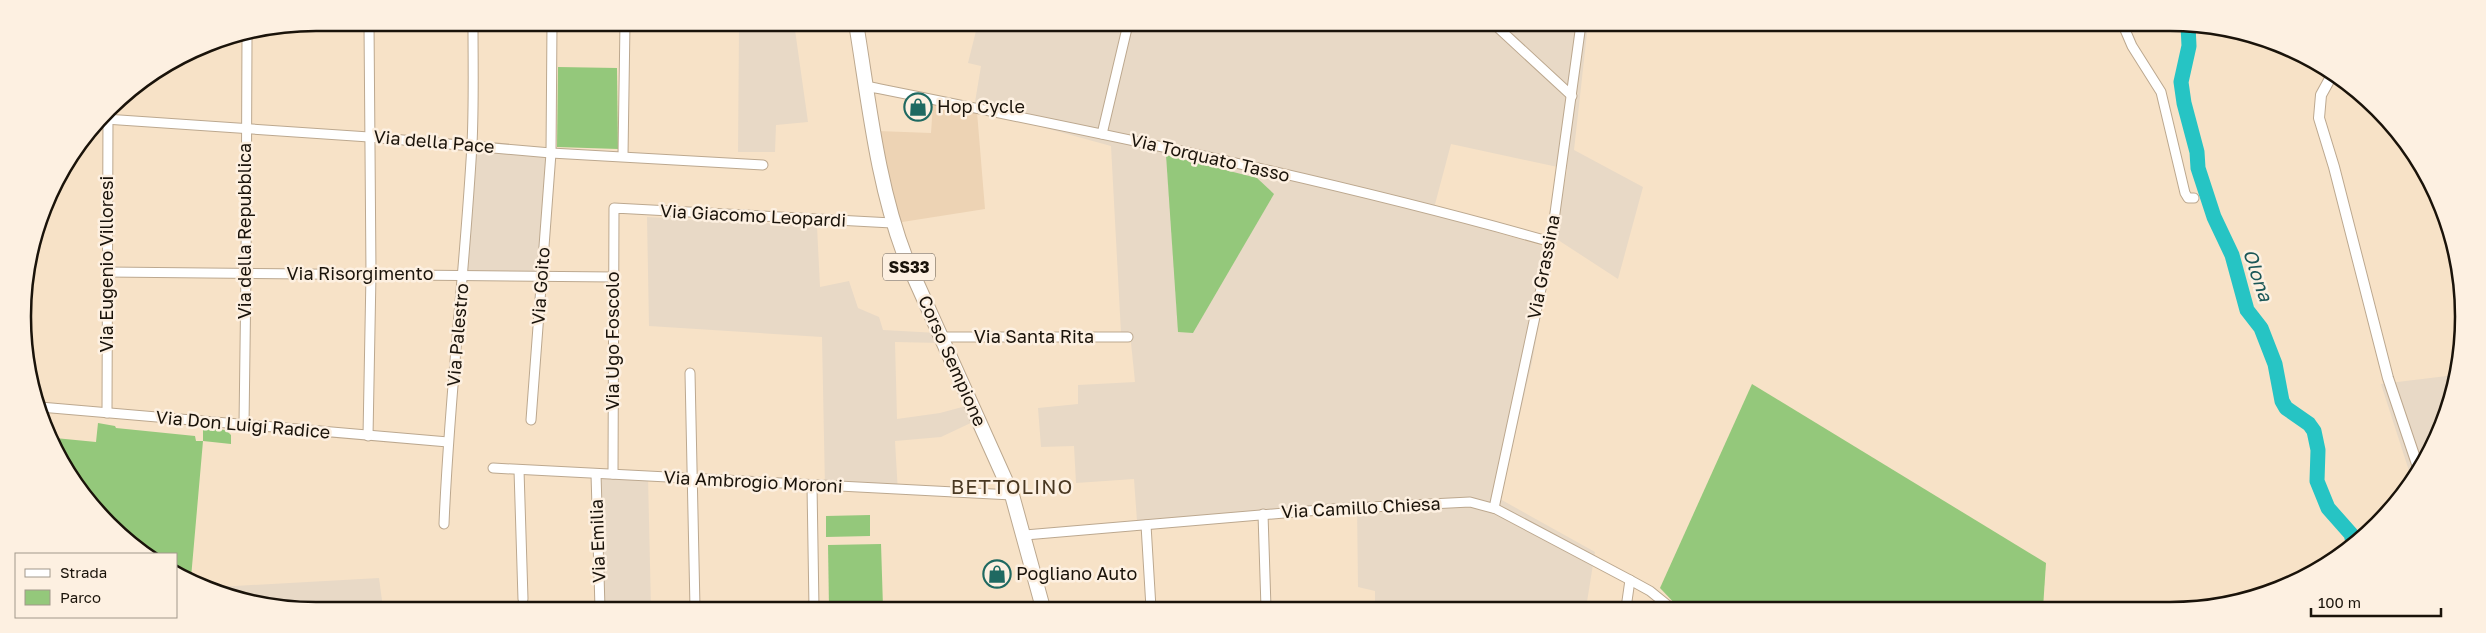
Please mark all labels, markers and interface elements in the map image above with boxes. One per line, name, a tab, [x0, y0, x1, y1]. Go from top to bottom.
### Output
shop icon: Hop Cycle	[903, 92, 933, 122]
place label: Hop Cycle	[937, 95, 1025, 117]
street label: Via della Pace	[373, 125, 495, 157]
street label: Via Torquato Tasso	[1128, 128, 1292, 186]
street label: Via della Repubblica	[233, 143, 255, 319]
street label: Via Eugenio Villoresi	[95, 176, 117, 352]
street label: Via Giacomo Leopardi	[659, 199, 847, 231]
street label: Via Grassina	[1522, 212, 1564, 321]
street label: Via Goito	[526, 246, 554, 326]
water label: Olona	[2239, 246, 2279, 305]
road number: SS33	[883, 253, 935, 280]
street label: Via Risorgimento	[287, 262, 433, 284]
street label: Via Ugo Foscolo	[601, 272, 623, 410]
street label: Via Palestro	[442, 282, 472, 388]
street label: Corso Sempione	[914, 292, 992, 429]
street label: Via Santa Rita	[974, 325, 1094, 347]
street label: Via Don Luigi Radice	[155, 405, 331, 443]
street label: Via Ambrogio Moroni	[663, 465, 843, 497]
district label: BETTOLINO	[951, 474, 1073, 498]
street label: Via Camillo Chiesa	[1281, 492, 1441, 522]
street label: Via Emilia	[585, 499, 609, 583]
legend	[15, 553, 178, 618]
shop icon: Pogliano Auto	[982, 559, 1012, 589]
place label: Pogliano Auto	[1016, 562, 1137, 584]
text: Strada	[60, 563, 107, 581]
scale bar	[2311, 586, 2441, 618]
text: Parco	[60, 588, 101, 606]
text: 100 m	[2318, 593, 2361, 611]

